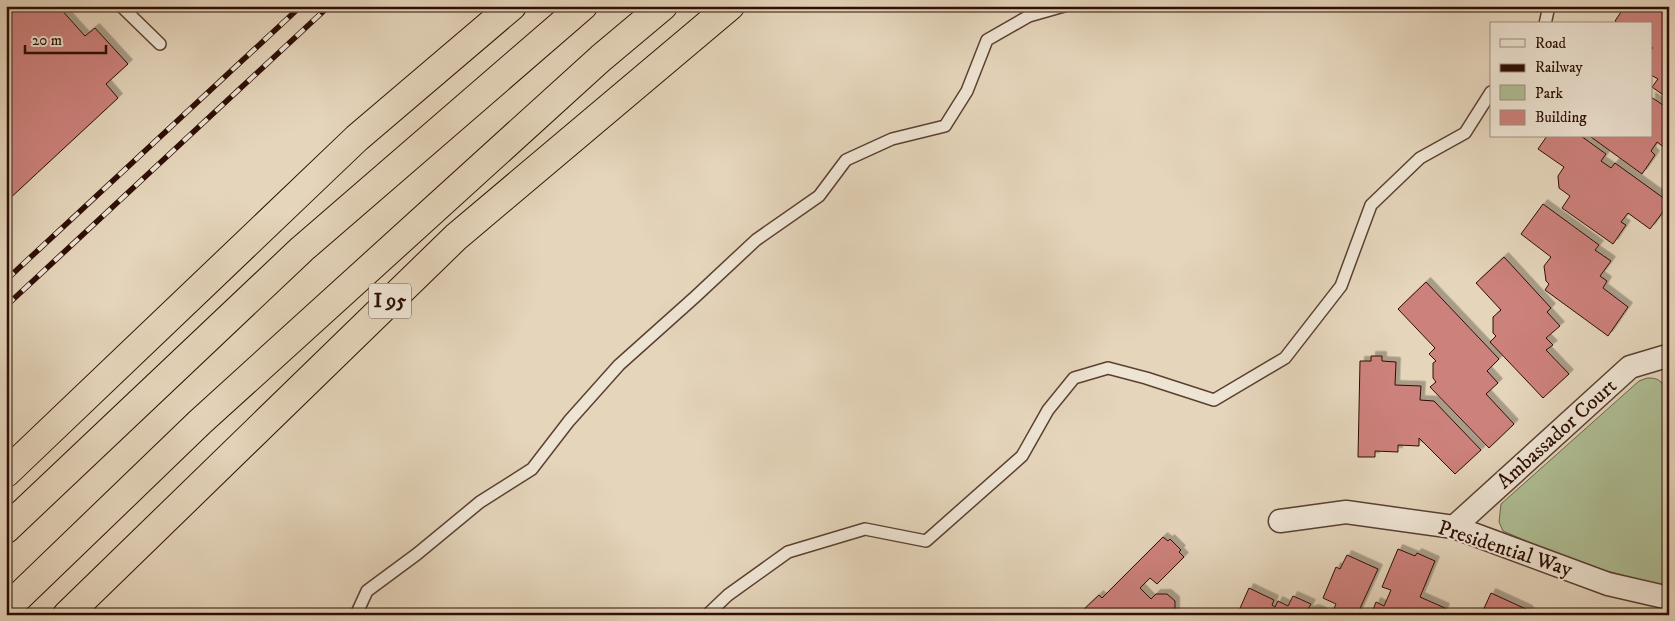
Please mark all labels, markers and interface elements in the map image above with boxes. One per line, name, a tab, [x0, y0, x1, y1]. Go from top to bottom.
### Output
scale bar	[25, 22, 106, 54]
legend	[1490, 22, 1652, 138]
text: 20 m	[32, 31, 62, 50]
text: Road	[1535, 34, 1567, 53]
text: Railway	[1535, 58, 1583, 77]
text: Park	[1535, 84, 1564, 103]
text: Building	[1535, 108, 1587, 127]
road number: I 95	[369, 284, 411, 318]
street label: Ambassador Court	[1492, 373, 1623, 495]
street label: Presidential Way	[1435, 515, 1576, 583]

